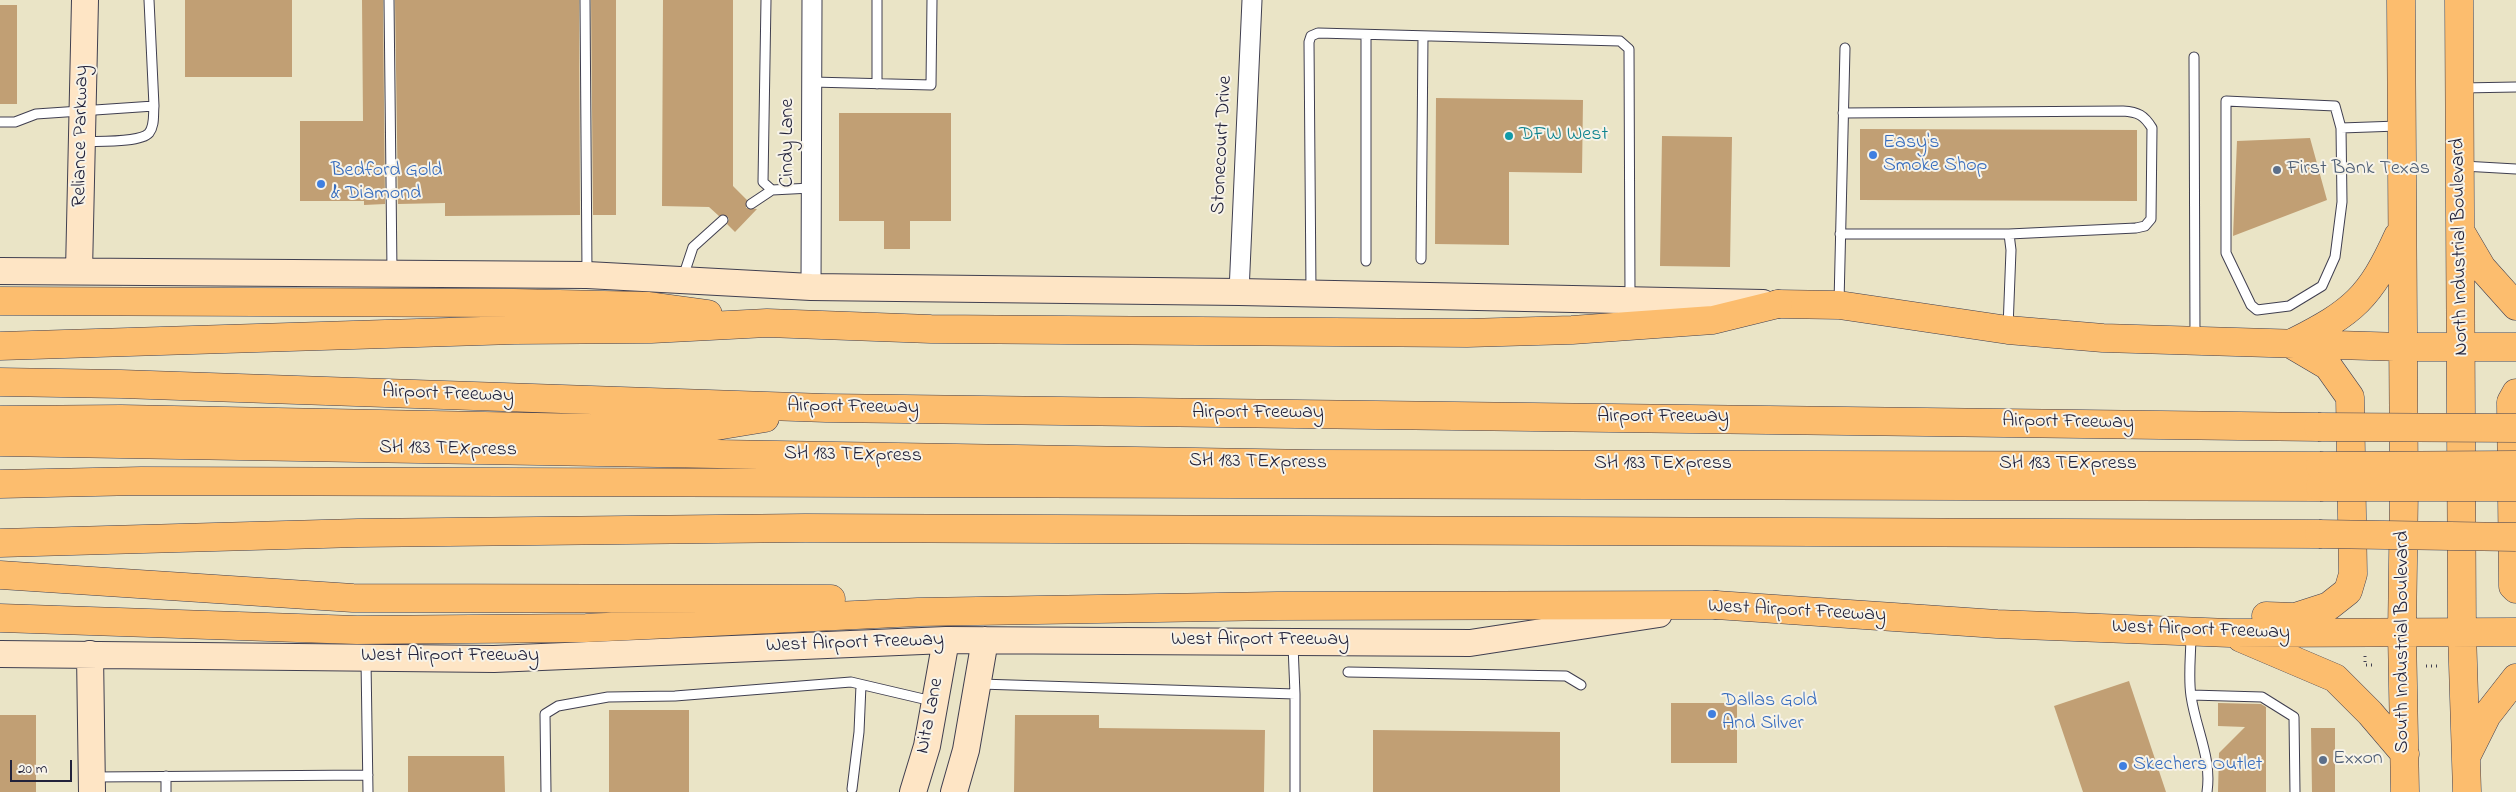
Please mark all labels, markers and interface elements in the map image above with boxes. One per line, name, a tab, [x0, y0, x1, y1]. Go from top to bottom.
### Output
street label: Reliance Parkway	[69, 65, 95, 207]
street label: Stonecourt Drive	[1207, 75, 1239, 215]
street label: Cindy Lane	[777, 99, 801, 187]
place label: DFW West	[1519, 124, 1608, 148]
marker: DFW West	[1503, 130, 1515, 142]
place label: Easy's Smoke Shop	[1883, 132, 1987, 179]
street label: North Industrial Boulevard	[2447, 138, 2475, 356]
marker: Easy's Smoke Shop	[1867, 149, 1879, 161]
place label: First Bank Texas	[2287, 158, 2430, 182]
place label: Bedford Gold & Diamond	[331, 160, 443, 207]
marker: First Bank Texas	[2271, 164, 2283, 176]
marker: Bedford Gold & Diamond	[315, 178, 327, 190]
street label: Airport Freeway	[382, 381, 514, 409]
street label: Airport Freeway	[787, 395, 919, 421]
street label: Airport Freeway	[1192, 402, 1324, 426]
street label: Airport Freeway	[1597, 406, 1729, 430]
street label: Airport Freeway	[2002, 410, 2134, 436]
street label: SH 183 TEXpress	[379, 437, 517, 463]
street label: SH 183 TEXpress	[784, 443, 922, 469]
street label: SH 183 TEXpress	[1189, 450, 1327, 476]
street label: SH 183 TEXpress	[1594, 453, 1732, 477]
street label: SH 183 TEXpress	[1999, 453, 2137, 477]
street label: South Industrial Boulevard	[2392, 531, 2416, 753]
street label: West Airport Freeway	[1707, 595, 1887, 629]
street label: West Airport Freeway	[2112, 616, 2290, 646]
street label: West Airport Freeway	[766, 629, 944, 659]
street label: West Airport Freeway	[1171, 629, 1349, 653]
street label: West Airport Freeway	[361, 645, 539, 669]
street label: Nita Lane	[912, 676, 950, 756]
place label: Dallas Gold And Silver	[1722, 690, 1817, 737]
marker: Dallas Gold And Silver	[1706, 708, 1718, 720]
place label: Exxon	[2333, 748, 2383, 772]
scale bar	[12, 750, 75, 782]
place label: Skechers Outlet	[2133, 754, 2263, 778]
marker: Exxon	[2317, 754, 2329, 766]
text: 20 m	[18, 758, 47, 780]
marker: Skechers Outlet	[2117, 760, 2129, 772]

